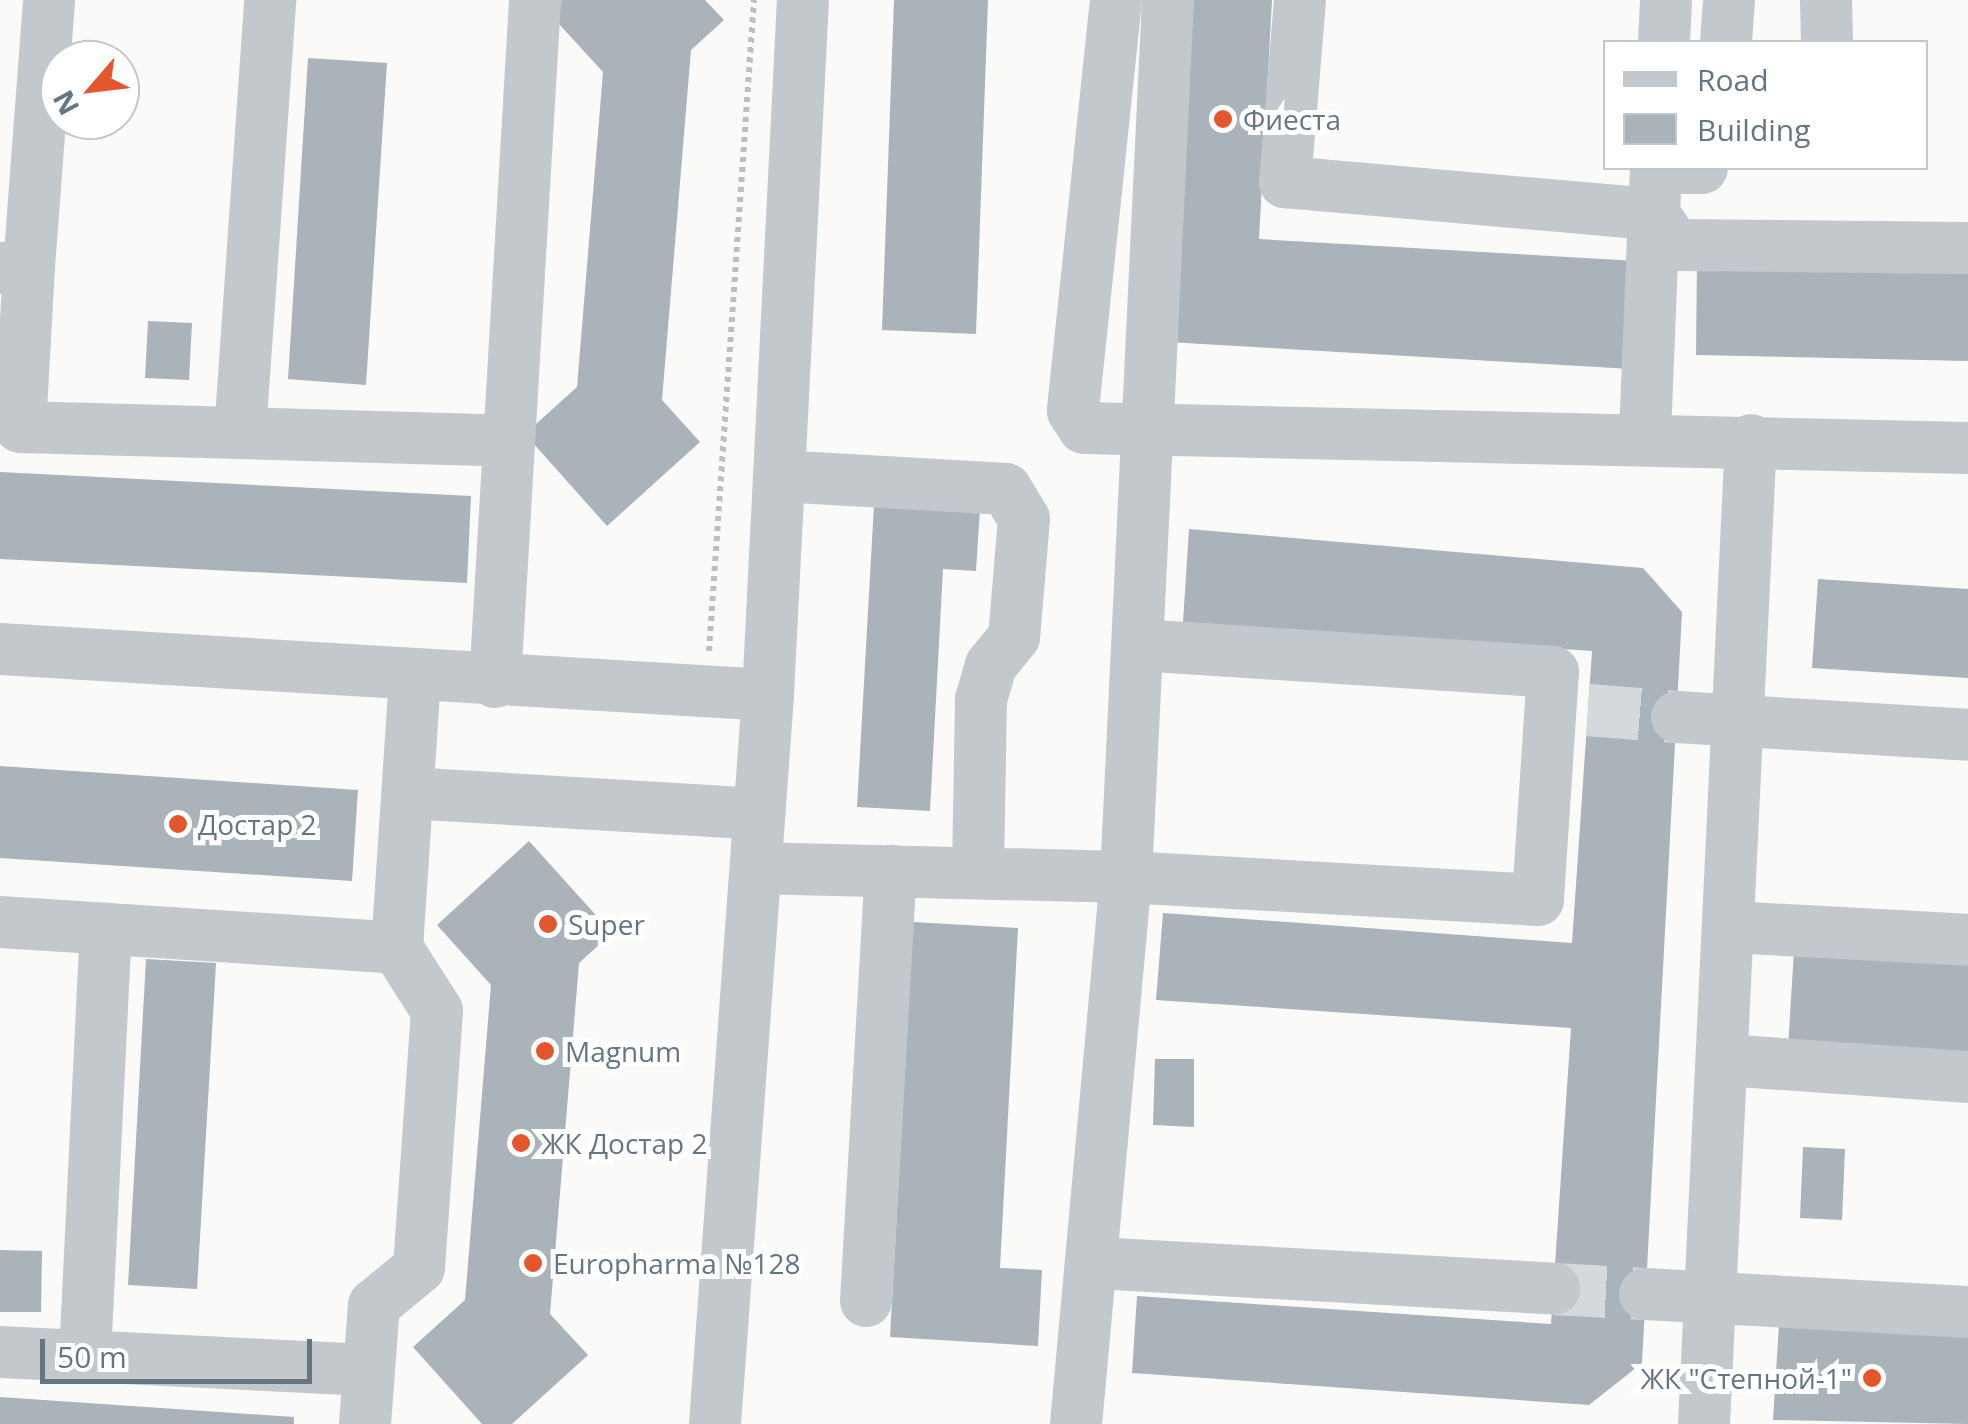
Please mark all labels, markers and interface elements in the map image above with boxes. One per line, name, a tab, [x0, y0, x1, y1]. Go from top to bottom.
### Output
north arrow	[40, 40, 140, 140]
legend	[1603, 40, 1928, 170]
text: Road	[1697, 59, 1769, 100]
text: N	[43, 84, 87, 122]
place label: Фиеста	[1243, 102, 1341, 136]
marker: Фиеста	[1212, 108, 1234, 130]
text: Building	[1697, 109, 1811, 150]
place label: Достар 2	[198, 807, 317, 841]
marker: Достар 2	[167, 813, 189, 835]
place label: Super	[568, 907, 645, 941]
marker: Super	[537, 913, 559, 935]
place label: Magnum	[565, 1034, 681, 1068]
marker: Magnum	[534, 1040, 556, 1062]
place label: ЖК Достар 2	[541, 1126, 707, 1160]
marker: ЖК Достар 2	[510, 1132, 532, 1154]
place label: Europharma №128	[553, 1246, 801, 1280]
marker: Europharma №128	[522, 1252, 544, 1274]
scale bar	[45, 1319, 318, 1381]
text: 50 m	[57, 1336, 127, 1377]
place label: ЖК "Степной-1"	[1640, 1361, 1852, 1395]
marker: ЖК "Степной-1"	[1861, 1367, 1883, 1389]

